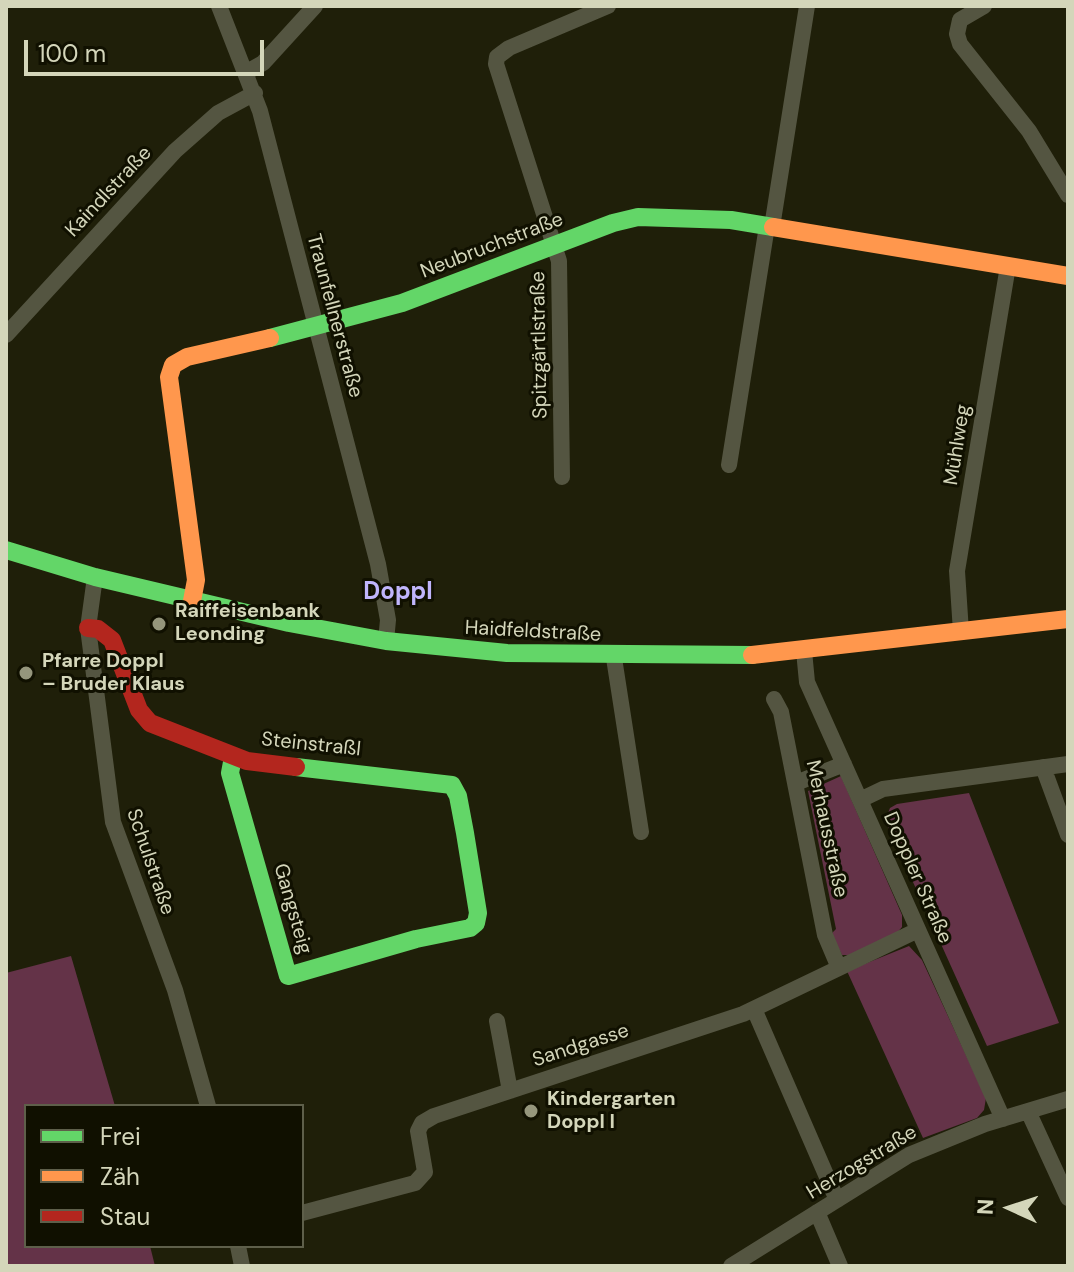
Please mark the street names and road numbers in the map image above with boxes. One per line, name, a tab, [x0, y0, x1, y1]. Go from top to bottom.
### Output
street label: Kaindlstraße	[61, 142, 157, 242]
street label: Neubruchstraße	[417, 208, 567, 284]
street label: Traunfellnerstraße	[301, 232, 367, 400]
street label: Spitzgärtlstraße	[527, 271, 553, 419]
street label: Mühlweg	[940, 403, 976, 487]
street label: Haidfeldstraße	[464, 616, 602, 648]
street label: Steinstraßl	[260, 728, 362, 762]
street label: Merhausstraße	[800, 758, 852, 900]
street label: Schulstraße	[121, 806, 179, 918]
street label: Doppler Straße	[877, 809, 957, 947]
street label: Gangsteig	[268, 861, 316, 957]
street label: Sandgasse	[530, 1019, 632, 1073]
street label: Herzogstraße	[803, 1121, 921, 1205]

